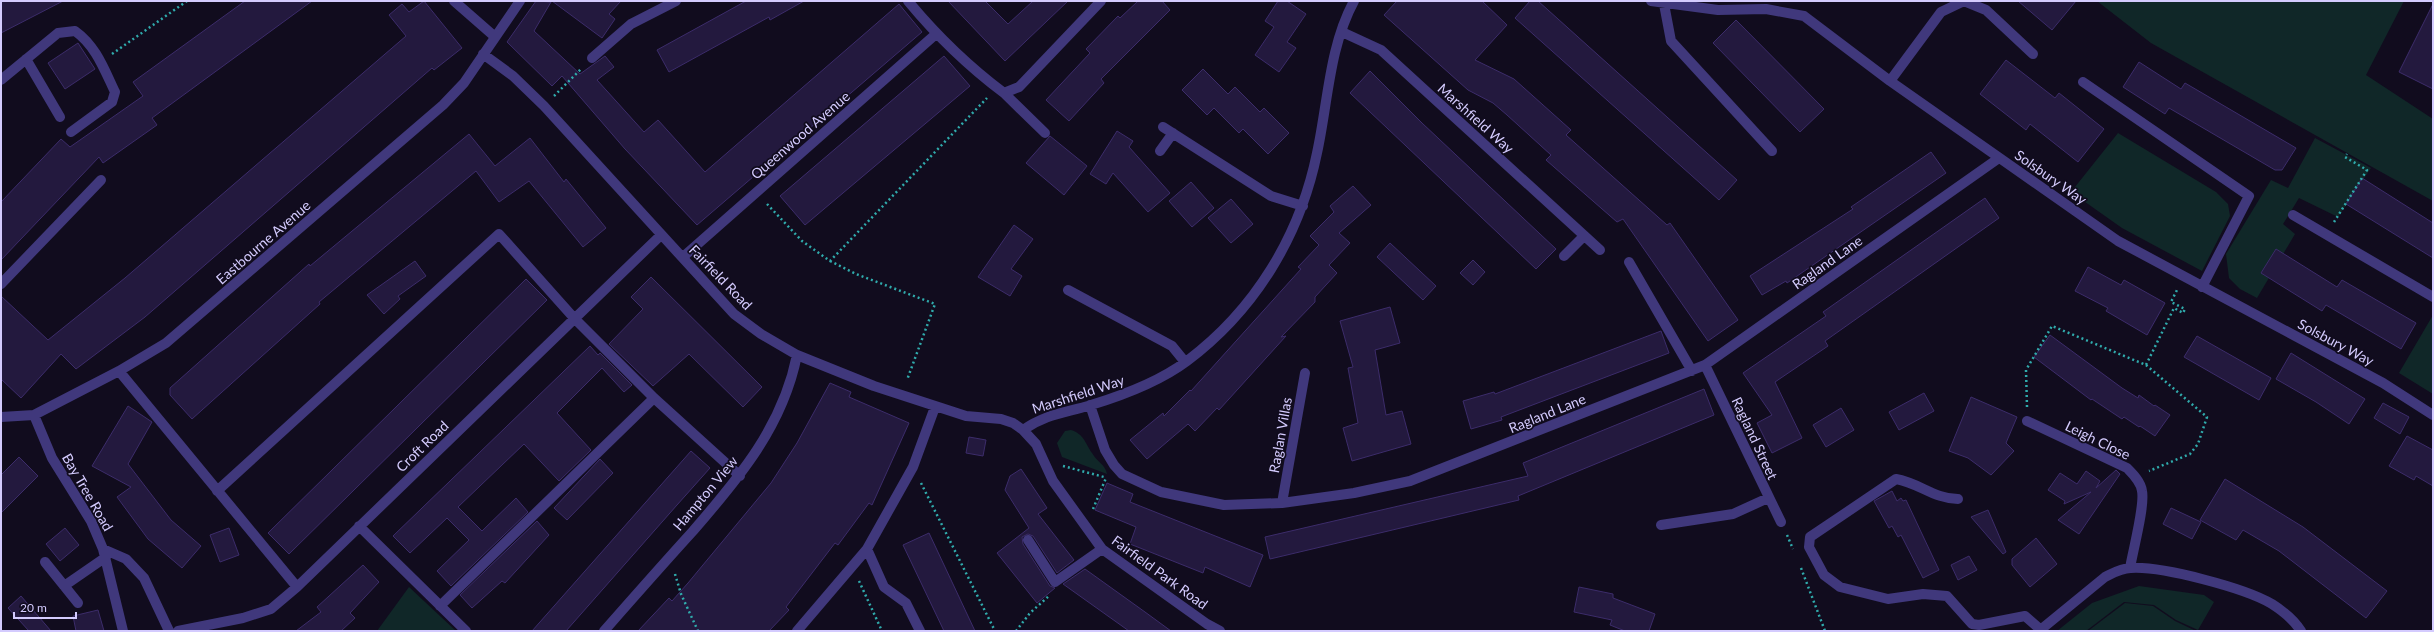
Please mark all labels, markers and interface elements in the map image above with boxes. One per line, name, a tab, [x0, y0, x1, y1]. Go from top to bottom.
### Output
street label: Marshfield Way	[1435, 79, 1518, 157]
street label: Queenwood Avenue	[747, 87, 853, 183]
street label: Solsbury Way	[2012, 146, 2091, 208]
street label: Eastbourne Avenue	[212, 196, 314, 288]
street label: Ragland Lane	[1789, 232, 1865, 292]
street label: Fairfield Road	[686, 241, 756, 313]
street label: Solsbury Way	[2295, 315, 2378, 369]
street label: Marshfield Way	[1030, 371, 1127, 417]
street label: Ragland Lane	[1506, 390, 1588, 436]
street label: Ragland Street	[1728, 394, 1782, 482]
street label: Raglan Villas	[1265, 396, 1295, 474]
street label: Croft Road	[392, 417, 452, 475]
street label: Leigh Close	[2063, 417, 2133, 463]
street label: Bay Tree Road	[59, 450, 117, 534]
street label: Hampton View	[669, 452, 741, 534]
street label: Fairfield Park Road	[1109, 531, 1211, 613]
scale bar	[14, 594, 76, 620]
text: 20 m	[20, 600, 47, 615]

